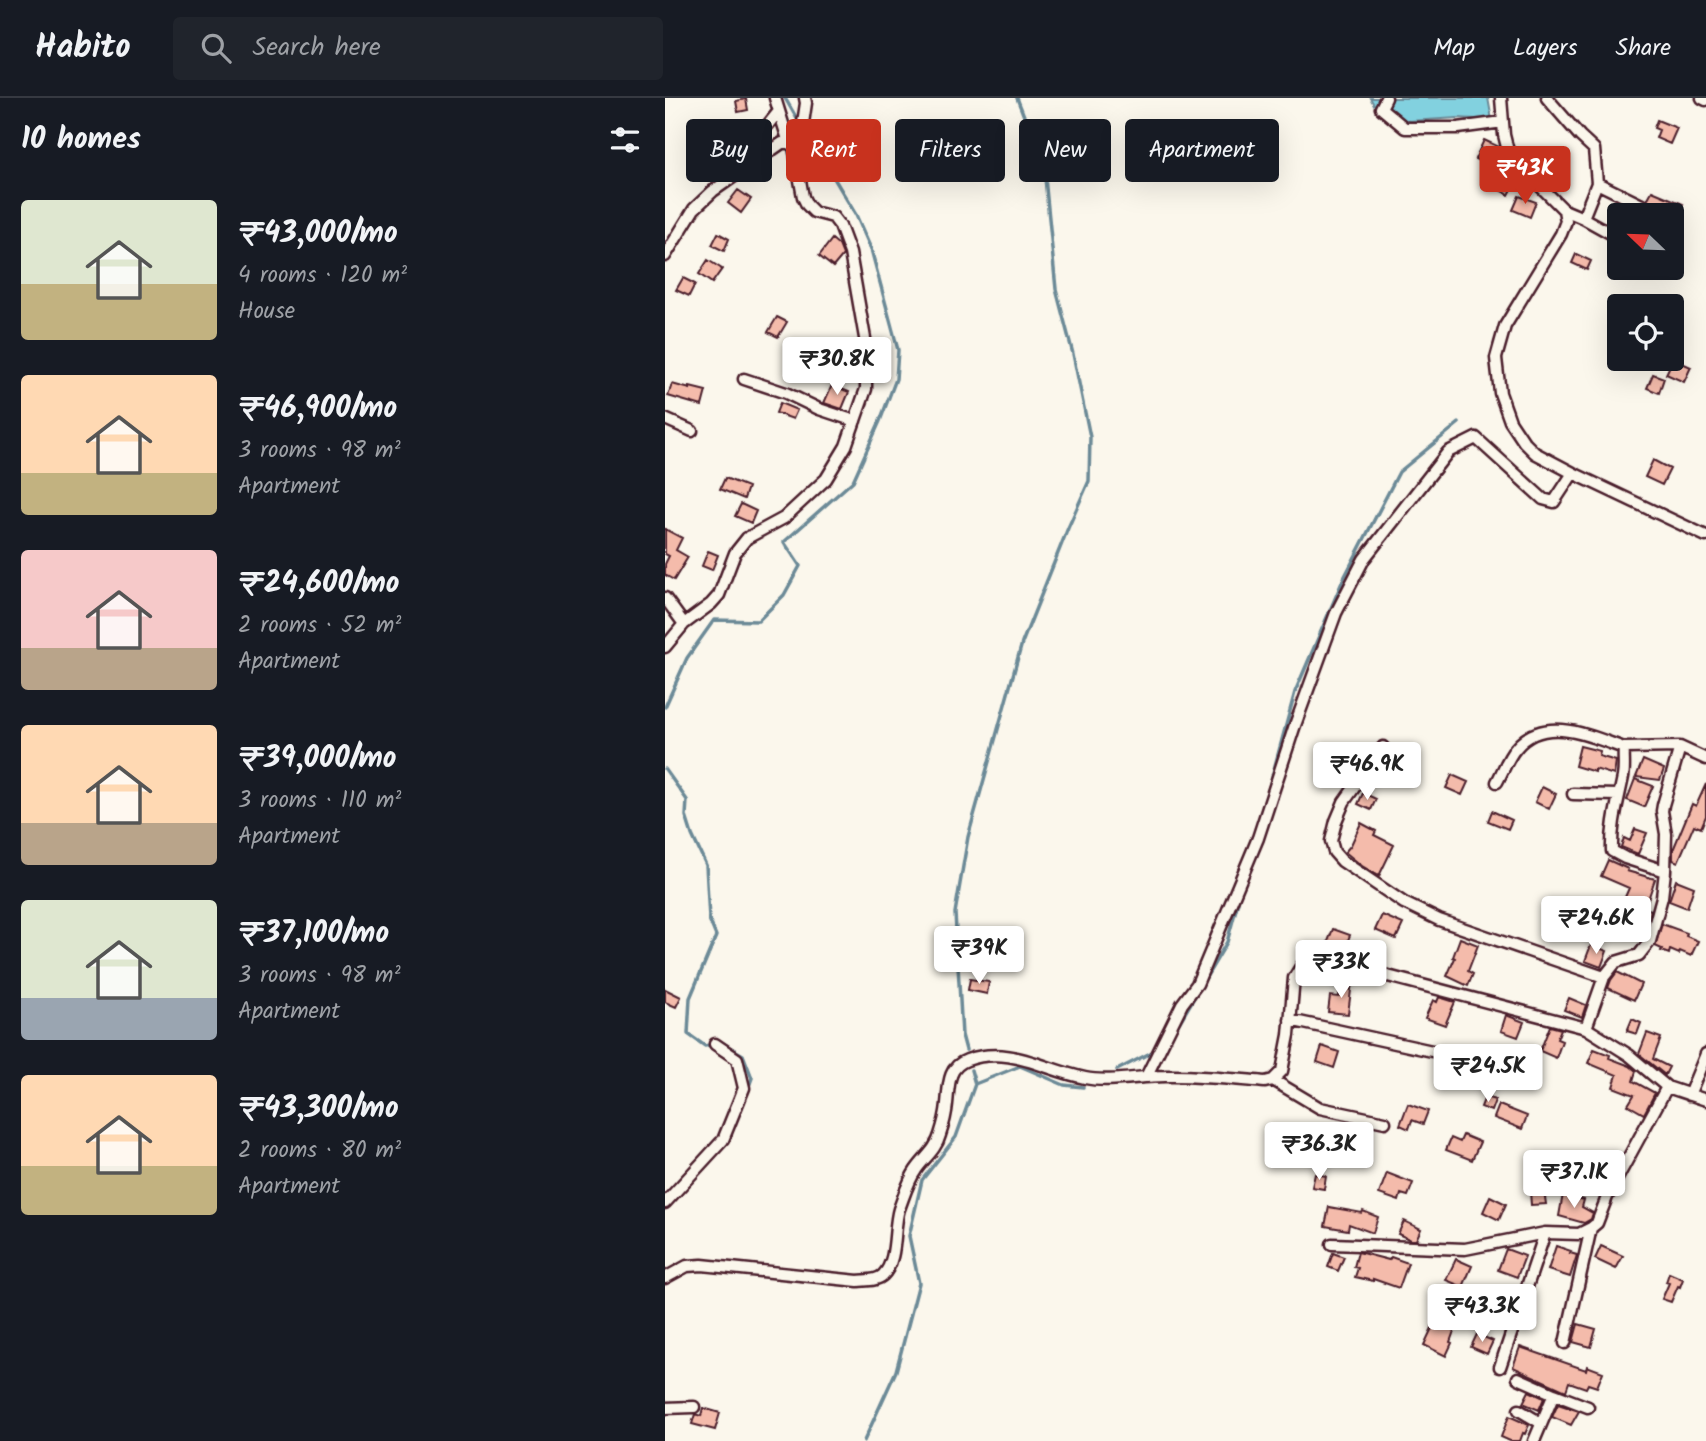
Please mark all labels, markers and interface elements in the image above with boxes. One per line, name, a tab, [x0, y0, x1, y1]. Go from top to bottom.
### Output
search box	[173, 17, 663, 80]
text: Habito	[35, 22, 131, 75]
text: Search here	[253, 27, 381, 69]
icon: search	[197, 29, 235, 67]
text: Map	[1433, 29, 1475, 68]
text: Layers	[1513, 29, 1577, 68]
text: Share	[1615, 29, 1671, 68]
text: 10 homes	[21, 116, 141, 164]
chip: Buy	[686, 119, 772, 182]
chip: Rent	[786, 119, 881, 182]
chip: Filters	[895, 119, 1005, 182]
chip: New	[1019, 119, 1111, 182]
chip: Apartment	[1125, 119, 1279, 182]
icon: filters	[606, 121, 644, 159]
pin: ₹43K	[1484, 146, 1566, 206]
text: ₹43K	[1496, 151, 1554, 187]
north arrow	[1607, 203, 1683, 280]
map controls	[1607, 203, 1684, 371]
text: ₹43,000/mo	[238, 210, 398, 258]
icon: home	[77, 228, 161, 312]
text: 4 rooms · 120 m²	[238, 258, 407, 294]
text: House	[238, 294, 295, 330]
button: locate	[1607, 294, 1684, 371]
pin: ₹30.8K	[780, 338, 894, 397]
text: ₹30.8K	[798, 342, 876, 378]
text: ₹46,900/mo	[238, 385, 397, 433]
icon: home	[77, 403, 161, 487]
text: 3 rooms · 98 m²	[238, 433, 401, 469]
text: Apartment	[238, 469, 340, 505]
text: ₹24,600/mo	[238, 560, 400, 608]
icon: home	[77, 578, 161, 662]
text: 2 rooms · 52 m²	[238, 608, 401, 644]
text: Apartment	[238, 644, 340, 680]
text: ₹39,000/mo	[238, 735, 396, 783]
pin: ₹46.9K	[1310, 742, 1424, 802]
text: ₹46.9K	[1329, 747, 1405, 783]
icon: home	[77, 753, 161, 837]
text: 3 rooms · 110 m²	[238, 783, 401, 819]
text: Apartment	[238, 819, 340, 855]
pin: ₹24.6K	[1539, 896, 1653, 956]
text: ₹24.6K	[1557, 901, 1635, 937]
text: ₹37,100/mo	[238, 910, 389, 958]
pin: ₹39K	[938, 926, 1020, 986]
icon: home	[77, 928, 161, 1012]
text: ₹39K	[950, 931, 1008, 967]
pin: ₹33K	[1300, 940, 1382, 1000]
text: ₹33K	[1311, 945, 1371, 981]
text: 3 rooms · 98 m²	[238, 958, 401, 994]
text: Apartment	[238, 994, 340, 1030]
pin: ₹24.5K	[1431, 1044, 1545, 1104]
text: ₹24.5K	[1450, 1049, 1526, 1085]
text: ₹43,300/mo	[238, 1085, 399, 1133]
icon: home	[77, 1103, 161, 1187]
pin: ₹36.3K	[1262, 1122, 1376, 1182]
text: ₹36.3K	[1281, 1127, 1357, 1163]
text: 2 rooms · 80 m²	[238, 1133, 401, 1169]
pin: ₹37.1K	[1517, 1150, 1631, 1210]
text: ₹37.1K	[1539, 1155, 1609, 1191]
text: Apartment	[238, 1169, 340, 1205]
pin: ₹43.3K	[1425, 1284, 1539, 1344]
text: ₹43.3K	[1443, 1289, 1521, 1325]

